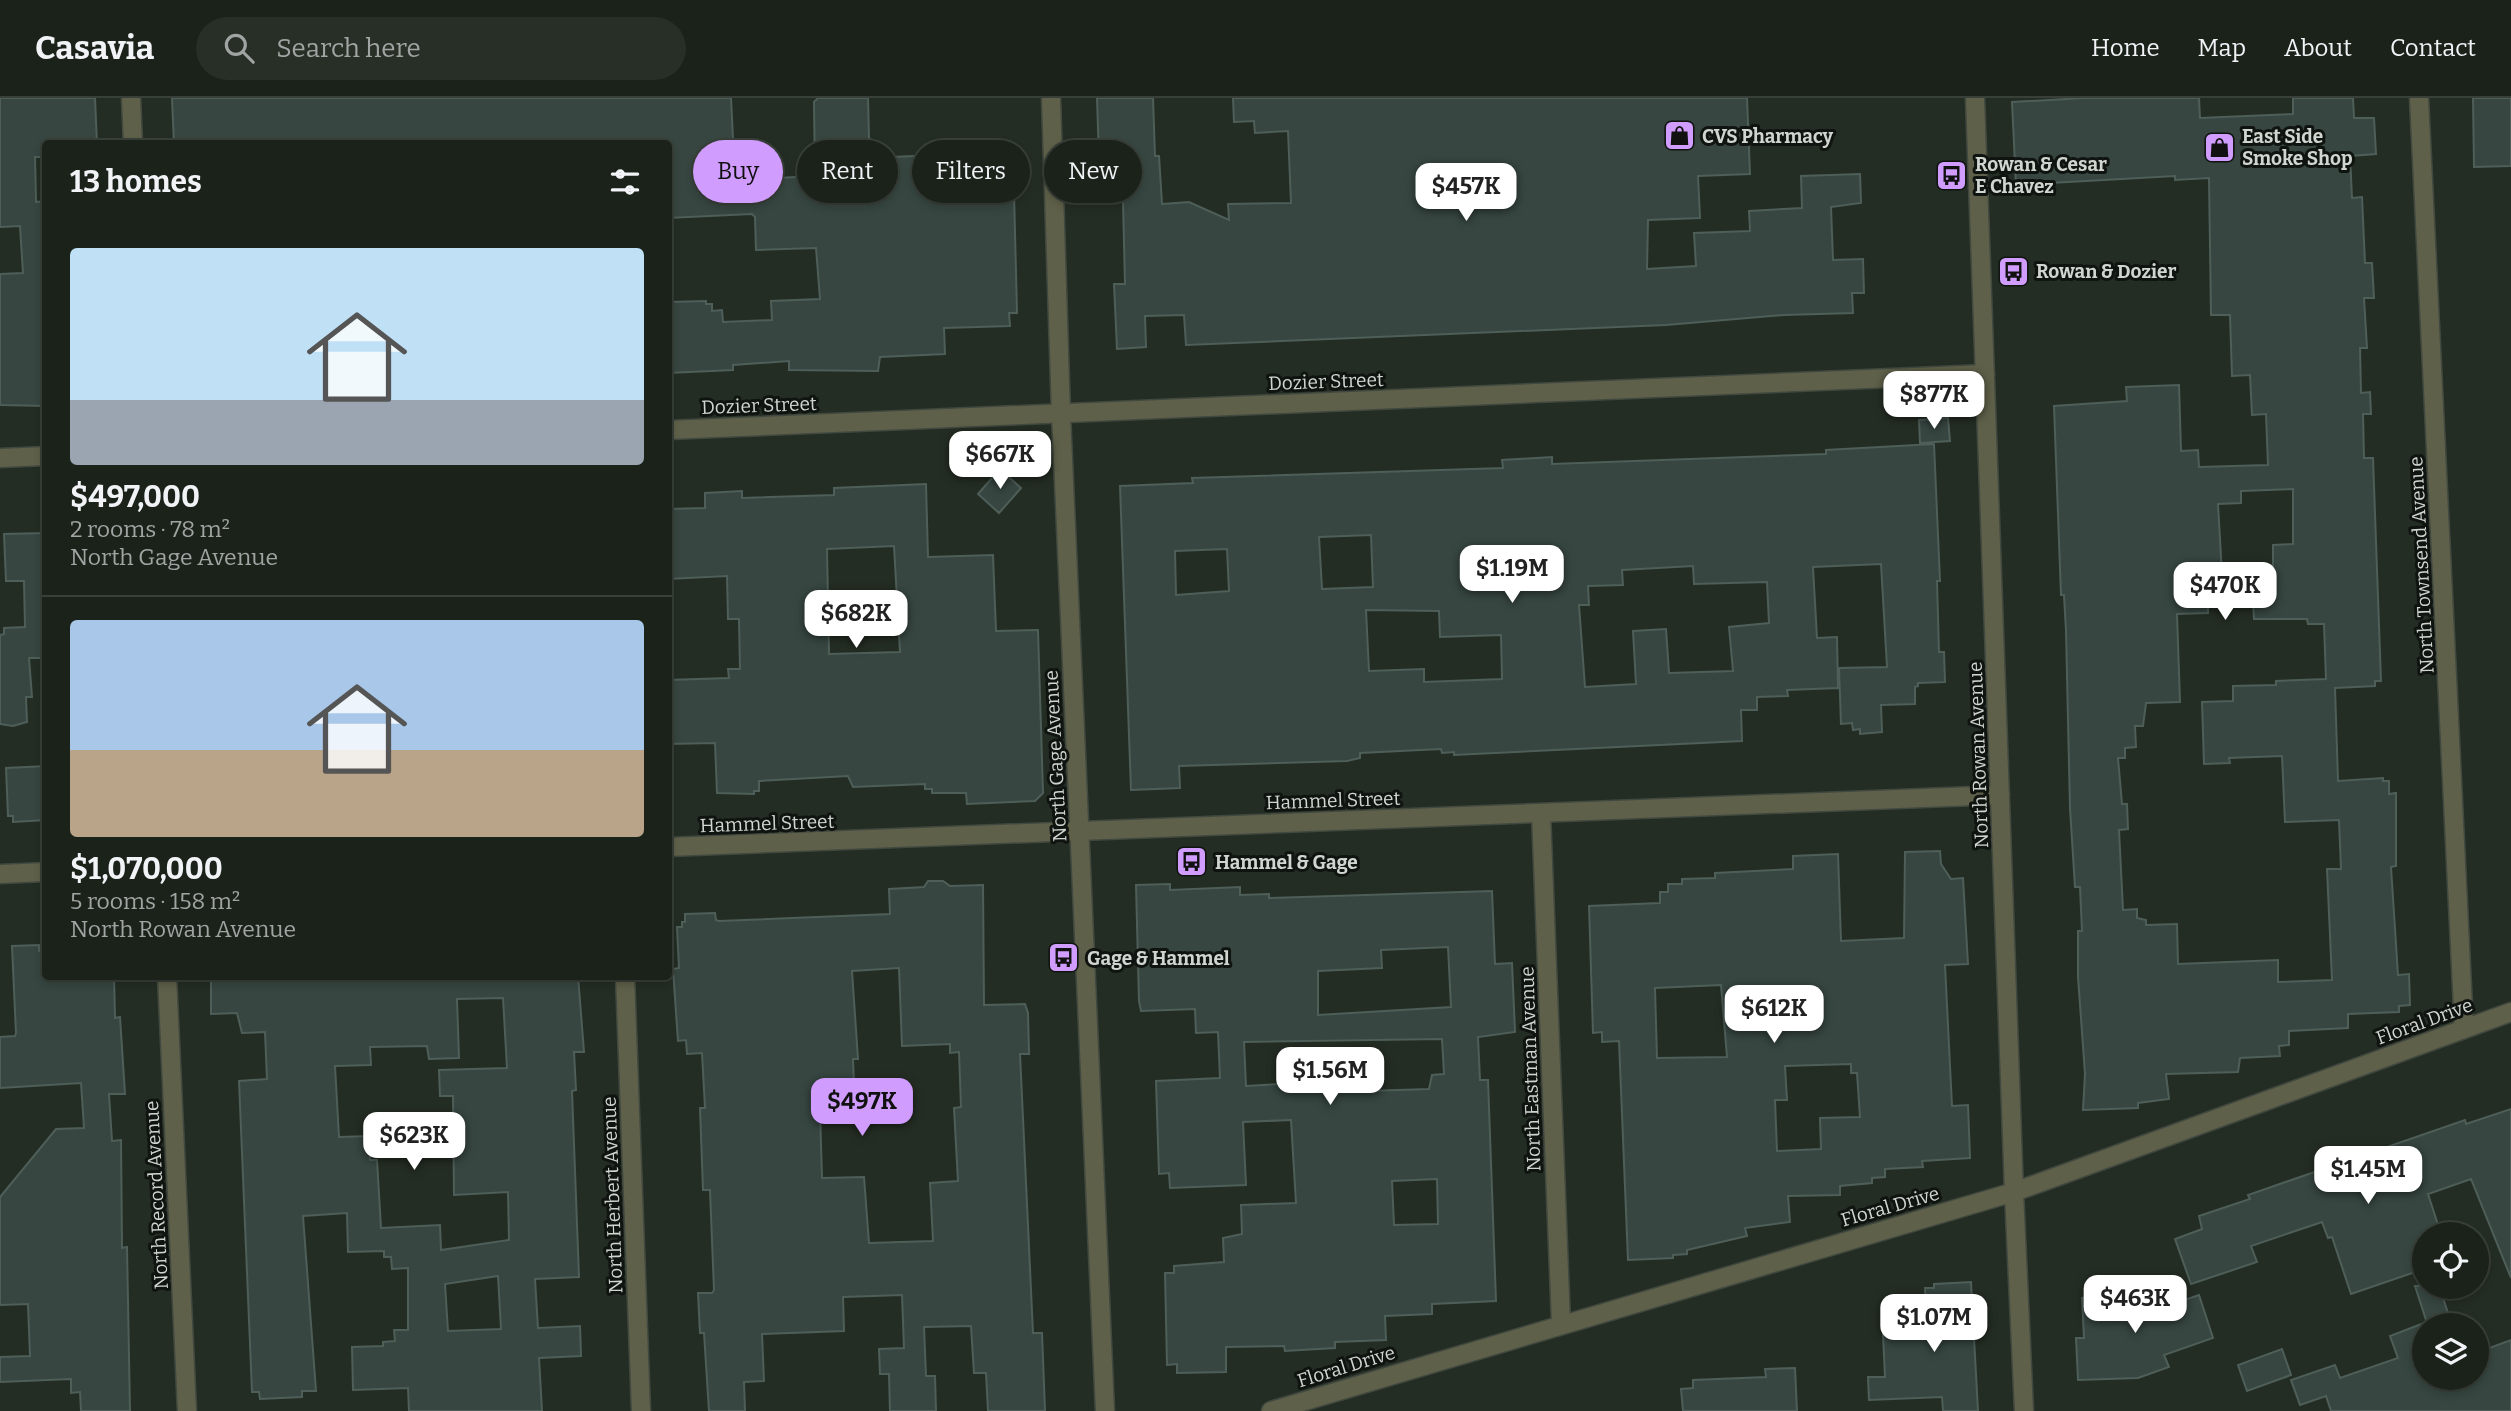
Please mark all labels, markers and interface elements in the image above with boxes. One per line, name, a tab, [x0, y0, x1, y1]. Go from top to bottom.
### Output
search box	[196, 17, 686, 80]
text: Casavia	[35, 28, 154, 68]
icon: search	[220, 29, 258, 67]
text: Search here	[276, 33, 421, 64]
text: Home	[2091, 34, 2160, 62]
text: Map	[2198, 34, 2246, 62]
text: About	[2284, 34, 2352, 62]
text: Contact	[2390, 34, 2476, 62]
shop icon: CVS Pharmacy	[1662, 119, 1696, 153]
place label: CVS Pharmacy	[1702, 125, 1834, 148]
place label: East Side Smoke Shop	[2242, 125, 2353, 170]
shop icon: East Side Smoke Shop	[2202, 130, 2236, 164]
chip: Buy	[693, 140, 783, 203]
chip: Rent	[797, 140, 898, 203]
chip: Filters	[912, 140, 1030, 203]
chip: New	[1044, 140, 1142, 203]
place label: Rowan & Cesar E Chavez	[1975, 153, 2107, 198]
bus stop icon: Rowan & Cesar E Chavez	[1935, 158, 1969, 192]
icon: filters	[606, 163, 644, 201]
text: 13 homes	[70, 164, 202, 200]
pin: $457K	[1417, 164, 1515, 223]
text: $457K	[1432, 172, 1500, 200]
bus stop icon: Rowan & Dozier	[1996, 254, 2030, 288]
place label: Rowan & Dozier	[2036, 260, 2176, 283]
icon: home	[294, 294, 420, 420]
street label: Dozier Street	[1268, 368, 1384, 395]
pin: $877K	[1885, 372, 1983, 431]
text: $877K	[1899, 380, 1969, 408]
street label: Dozier Street	[701, 392, 817, 419]
pin: $667K	[951, 432, 1049, 491]
text: $667K	[965, 440, 1035, 468]
street label: North Townsend Avenue	[2404, 456, 2439, 674]
text: $497,000	[70, 479, 200, 515]
text: 2 rooms · 78 m²	[70, 515, 230, 543]
text: North Gage Avenue	[70, 543, 278, 571]
pin: $1.19M	[1455, 546, 1569, 605]
text: $1.19M	[1476, 554, 1548, 582]
pin: $470K	[2176, 562, 2274, 622]
text: $470K	[2190, 571, 2260, 599]
pin: $682K	[807, 590, 905, 650]
text: $682K	[821, 599, 891, 627]
street label: North Rowan Avenue	[1964, 661, 1993, 849]
icon: home	[294, 666, 420, 792]
street label: North Gage Avenue	[1040, 670, 1071, 842]
street label: Hammel Street	[1265, 787, 1401, 814]
street label: Hammel Street	[699, 810, 835, 837]
bus stop icon: Hammel & Gage	[1175, 845, 1209, 879]
text: $1,070,000	[70, 851, 223, 887]
place label: Hammel & Gage	[1215, 851, 1358, 874]
text: 5 rooms · 158 m²	[70, 887, 240, 915]
text: North Rowan Avenue	[70, 915, 296, 943]
bus stop icon: Gage & Hammel	[1047, 941, 1081, 975]
place label: Gage & Hammel	[1087, 947, 1230, 970]
street label: North Eastman Avenue	[1515, 966, 1546, 1172]
pin: $612K	[1725, 986, 1823, 1045]
street label: Floral Drive	[2373, 993, 2476, 1050]
text: $612K	[1741, 994, 1807, 1022]
pin: $1.56M	[1273, 1048, 1387, 1107]
text: $1.56M	[1292, 1056, 1368, 1084]
pin: $497K	[813, 1079, 911, 1138]
text: $497K	[827, 1087, 897, 1115]
street label: North Herbert Avenue	[598, 1096, 627, 1294]
street label: North Record Avenue	[140, 1100, 173, 1290]
pin: $623K	[365, 1112, 463, 1172]
text: $623K	[379, 1121, 449, 1149]
pin: $1.45M	[2311, 1146, 2425, 1206]
text: $1.45M	[2330, 1155, 2406, 1183]
street label: Floral Drive	[1838, 1181, 1942, 1231]
map controls	[2412, 1222, 2489, 1390]
button: locate	[2412, 1222, 2489, 1299]
pin: $463K	[2086, 1276, 2184, 1335]
text: $463K	[2100, 1284, 2170, 1312]
pin: $1.07M	[1877, 1294, 1991, 1354]
text: $1.07M	[1896, 1303, 1972, 1331]
button: layers	[2412, 1313, 2489, 1390]
street label: Floral Drive	[1294, 1341, 1398, 1392]

